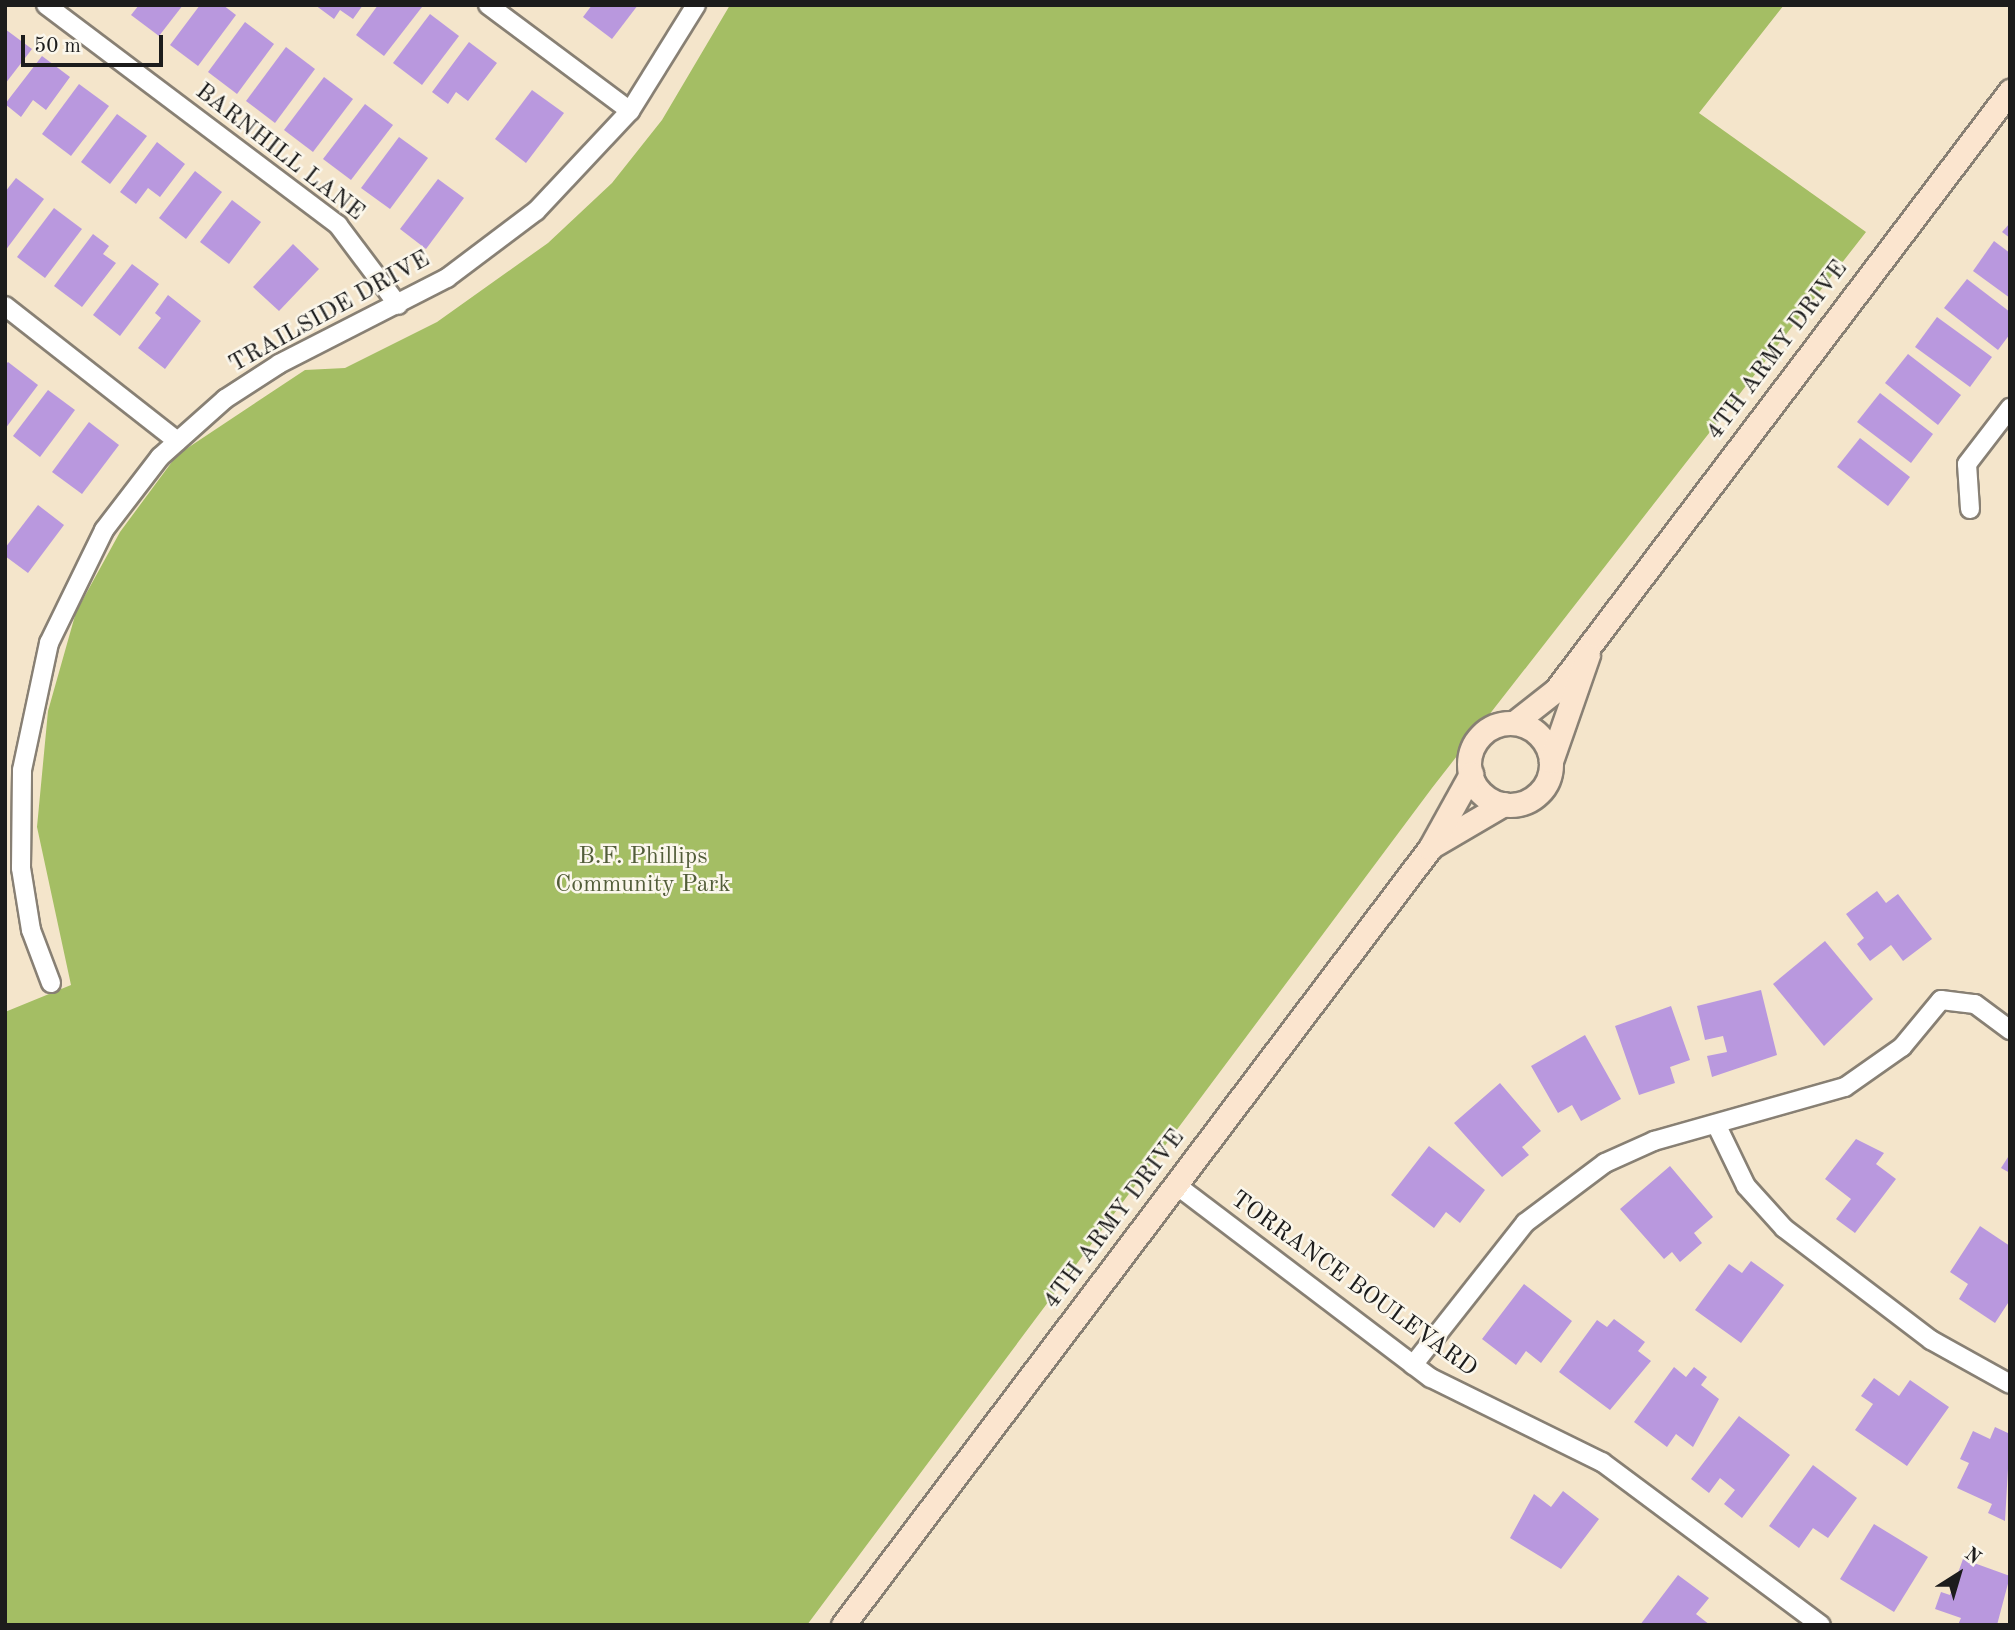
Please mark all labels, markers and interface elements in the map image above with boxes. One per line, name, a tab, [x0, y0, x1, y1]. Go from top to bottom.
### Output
scale bar	[24, 21, 166, 65]
text: 50 m	[34, 36, 81, 57]
street label: BARNHILL LANE	[189, 78, 369, 228]
street label: TRAILSIDE DRIVE	[225, 246, 435, 380]
street label: 4TH ARMY DRIVE	[1701, 256, 1855, 446]
park label: B.F. Phillips Community Park	[555, 844, 731, 900]
street label: 4TH ARMY DRIVE	[1038, 1125, 1192, 1315]
street label: TORRANCE BOULEVARD	[1224, 1186, 1482, 1384]
north arrow	[1924, 1539, 1994, 1609]
text: N	[1960, 1545, 1983, 1569]

